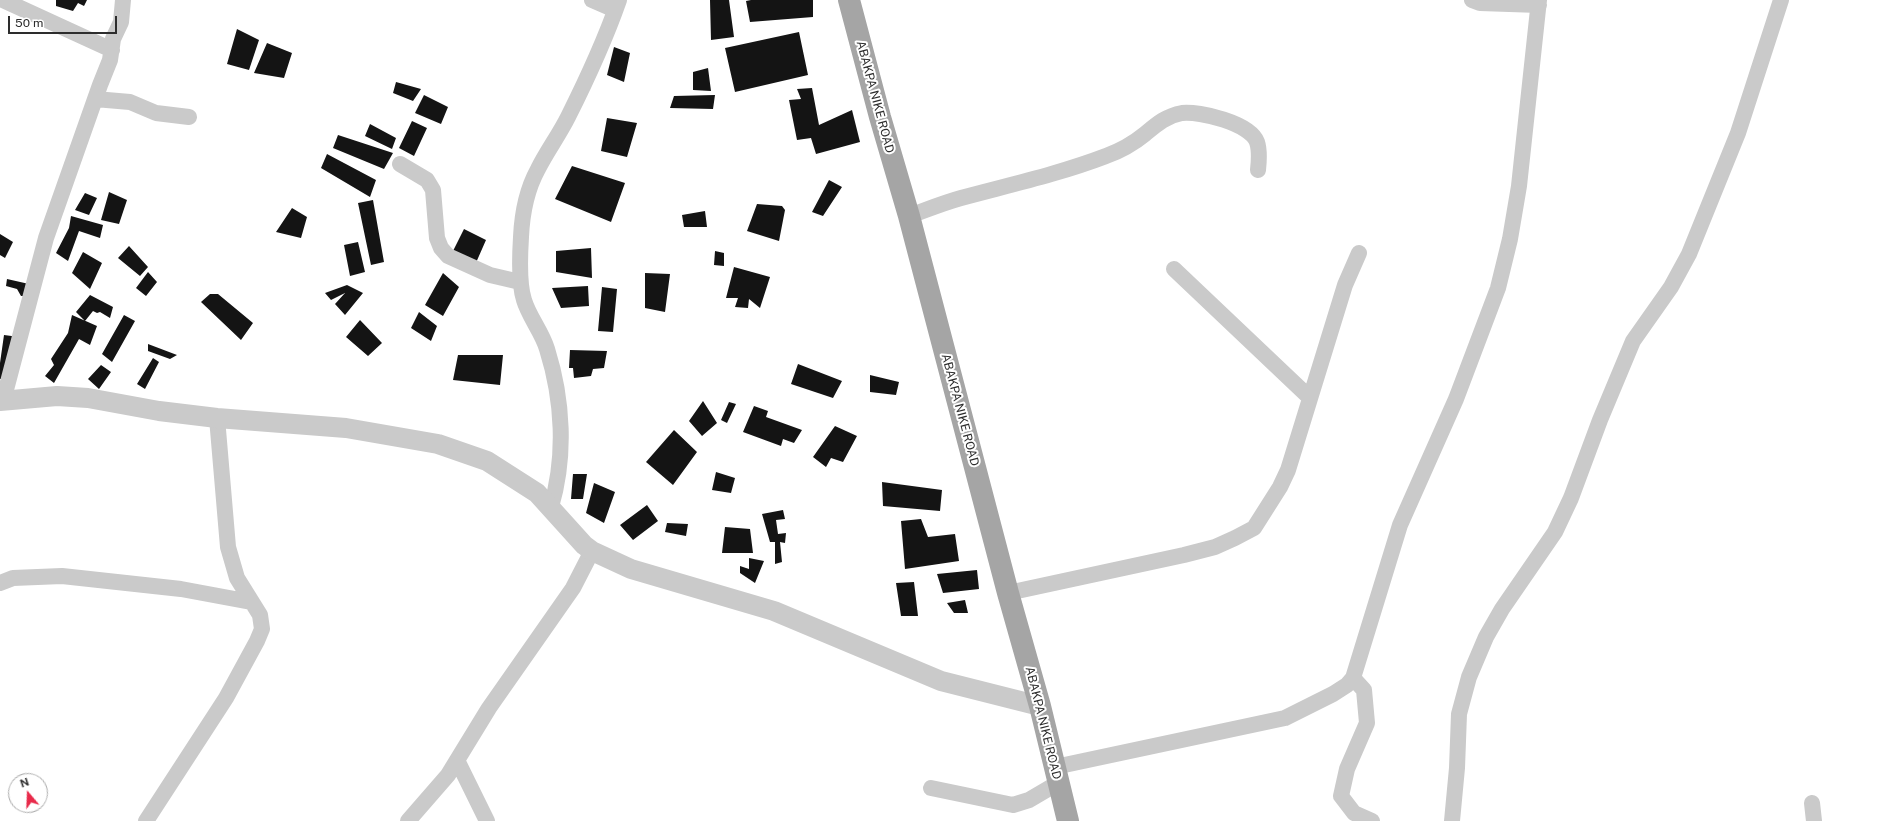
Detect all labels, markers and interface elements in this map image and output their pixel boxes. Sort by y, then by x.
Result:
scale bar [10,8,119,34]
text: 50 m [15,16,43,30]
street label: ABAKPA NIKE ROAD [853,39,897,155]
street label: ABAKPA NIKE ROAD [938,352,982,468]
street label: ABAKPA NIKE ROAD [1022,665,1064,781]
north arrow [8,773,48,813]
text: N [18,776,30,790]

